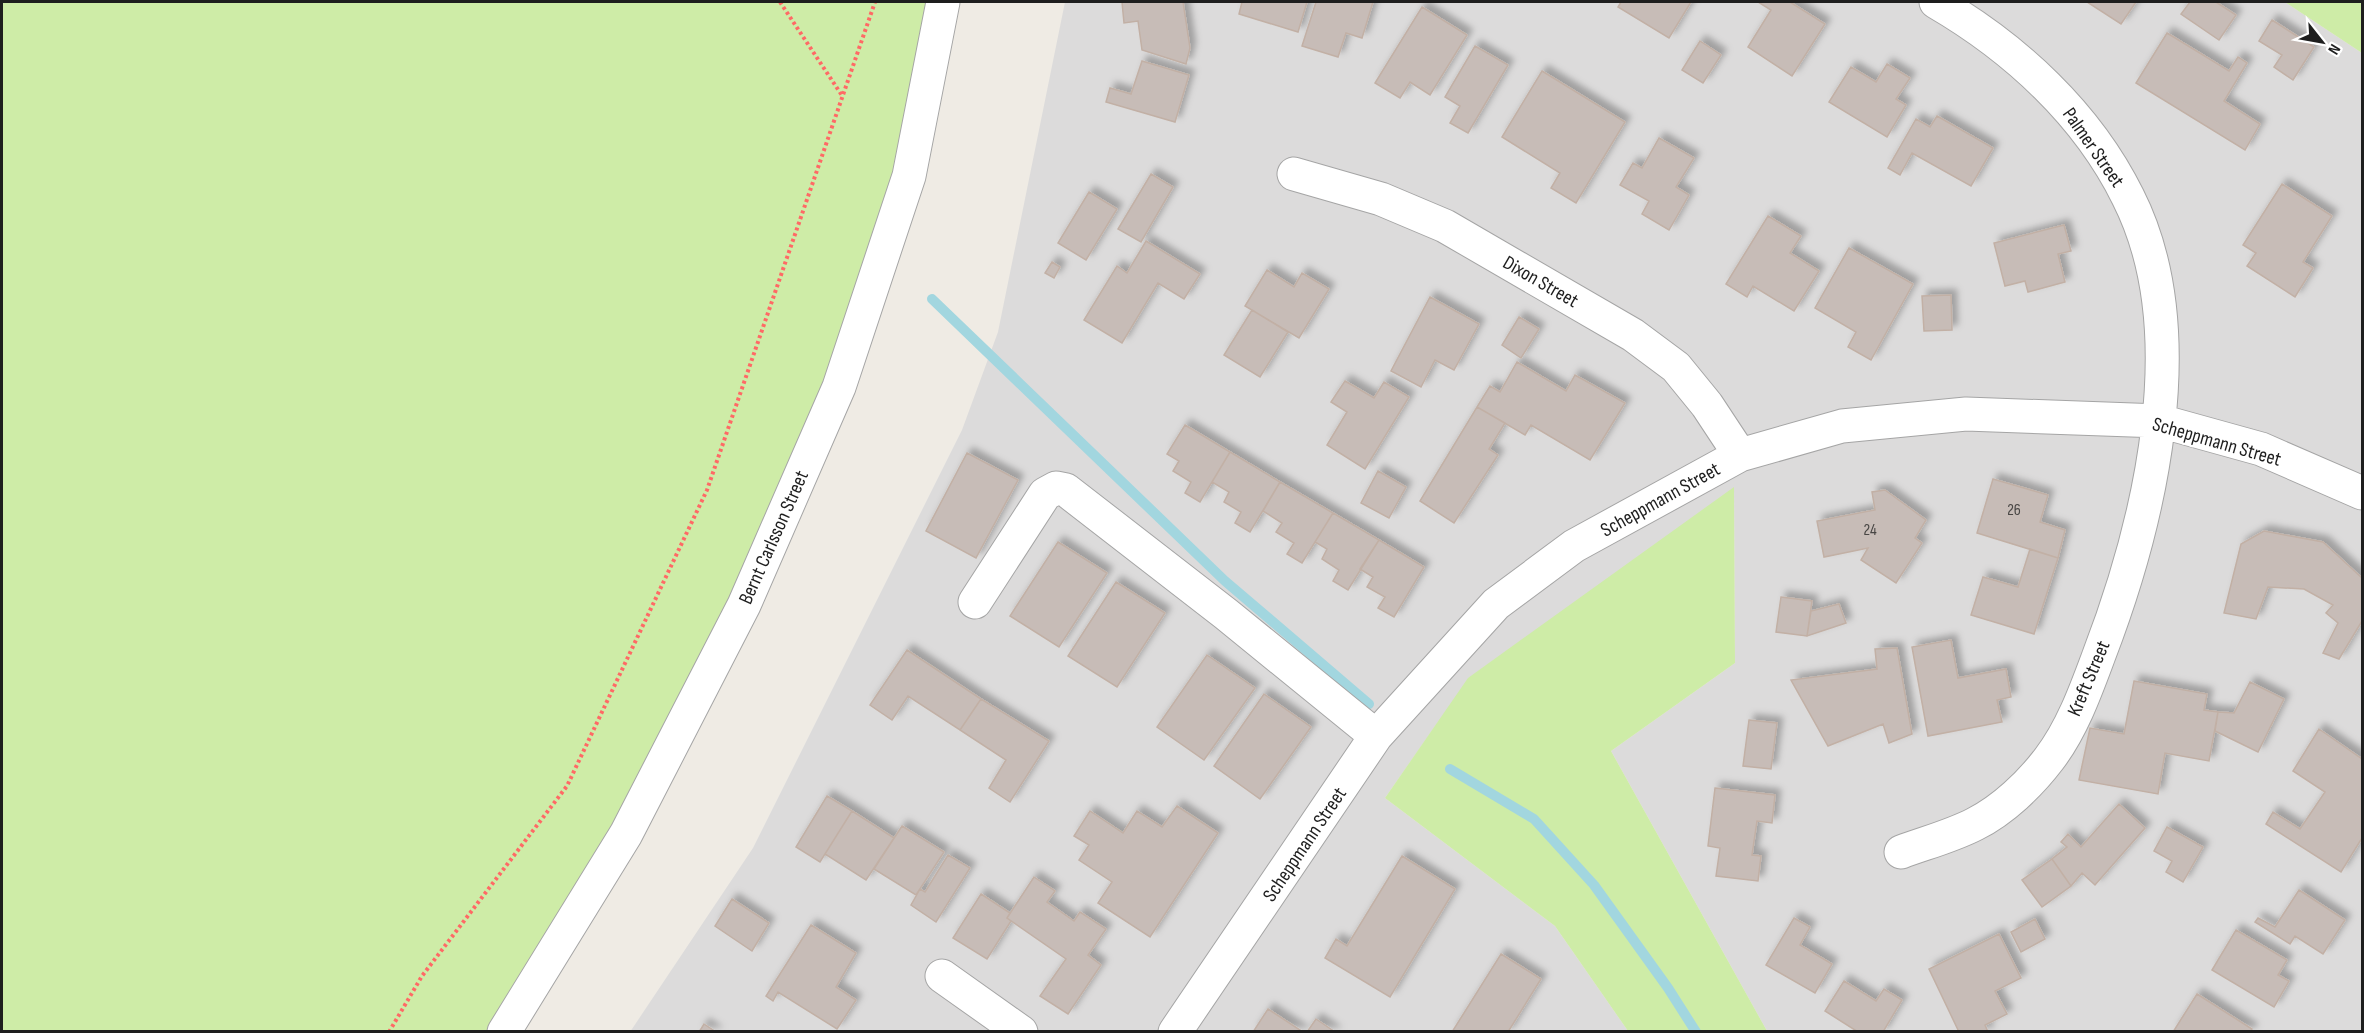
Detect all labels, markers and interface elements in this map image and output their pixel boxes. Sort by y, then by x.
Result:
north arrow [2292,12,2352,72]
text: N [2323,40,2344,58]
street label: Palmer Street [2057,103,2129,192]
street label: Dixon Street [1499,251,1582,313]
street label: Scheppmann Street [2150,412,2284,472]
street label: Scheppmann Street [1597,457,1724,543]
street label: Bernt Carlsson Street [734,467,814,608]
house number: 26 [2007,501,2021,520]
house number: 24 [1863,521,1877,540]
street label: Kreft Street [2062,637,2116,720]
street label: Scheppmann Street [1258,783,1352,906]

